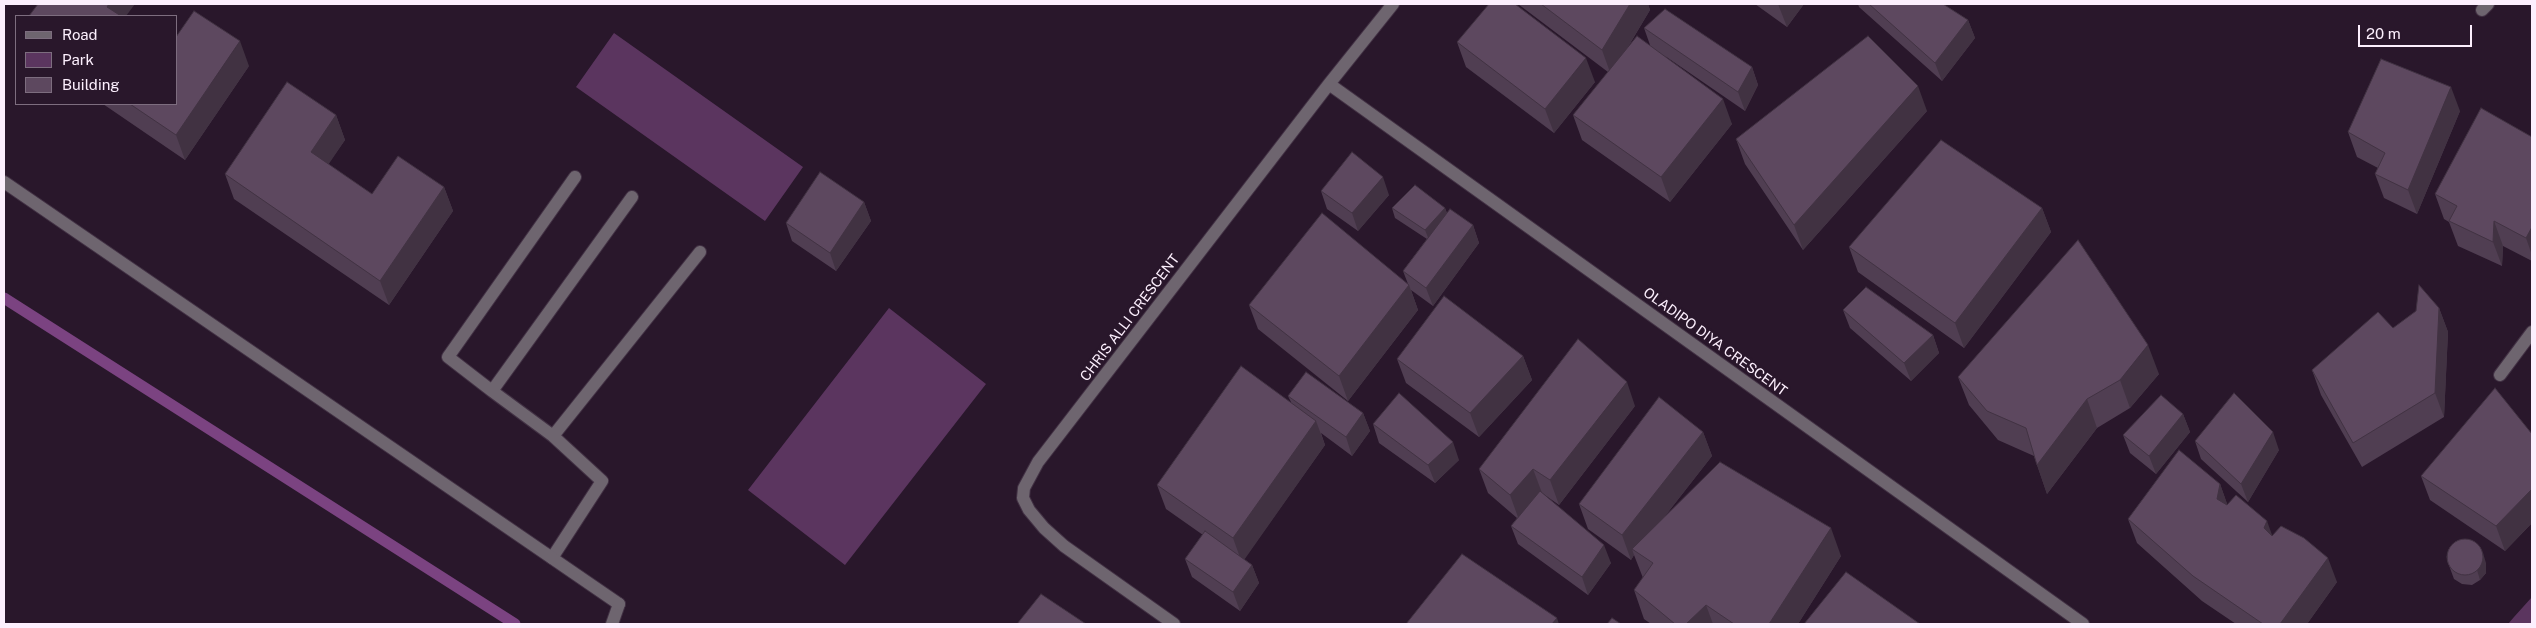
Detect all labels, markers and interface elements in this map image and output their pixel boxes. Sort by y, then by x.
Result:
legend [15,15,178,105]
scale bar [2361,15,2475,47]
text: 20 m [2366,25,2401,42]
text: Road [62,26,98,43]
text: Park [62,51,94,68]
text: Building [62,76,120,93]
street label: CHRIS ALLI CRESCENT [1077,251,1183,385]
street label: OLADIPO DIYA CRESCENT [1640,284,1790,400]

